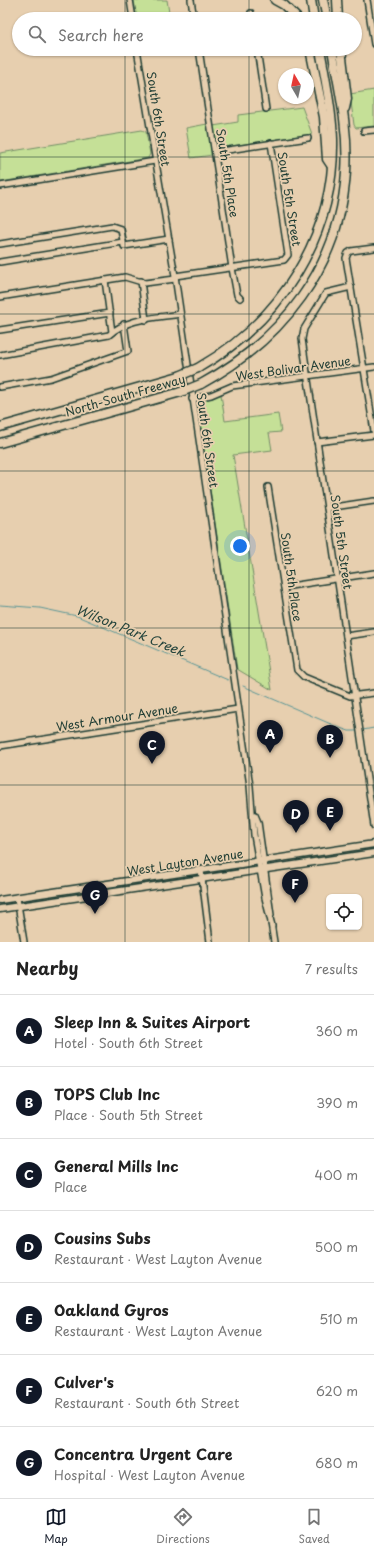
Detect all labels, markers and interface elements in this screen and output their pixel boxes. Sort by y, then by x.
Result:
search box [12,12,362,56]
icon: search [26,23,48,45]
text: Search here [58,23,144,46]
north arrow [278,68,314,104]
street label: South 6th Street [143,70,175,168]
street label: South 5th Place [212,127,244,219]
street label: South 5th Street [274,151,306,248]
street label: West Bolivar Avenue [234,351,352,385]
street label: North-South Freeway [63,369,187,421]
street label: South 6th Street [192,391,224,489]
street label: South 5th Street [326,494,358,591]
street label: South 5th Place [277,531,307,623]
your location [230,536,250,556]
water label: Wilson Park Creek [73,599,190,661]
street label: West Armour Avenue [55,698,180,736]
pin: A [257,720,283,753]
pin: B [317,725,343,758]
pin: C [139,731,165,764]
pin: E [317,798,343,831]
pin: D [283,800,309,833]
street label: West Layton Avenue [126,844,245,880]
pin: F [282,870,308,903]
pin: G [82,881,108,914]
map controls [326,894,362,930]
button: locate [326,894,362,930]
text: Nearby [16,955,78,981]
text: 7 results [305,959,358,978]
text: Sleep Inn & Suites Airport [54,1010,250,1033]
text: A [24,1021,34,1040]
text: 360 m [315,1021,358,1040]
text: Hotel · South 6th Street [54,1033,203,1052]
text: TOPS Club Inc [54,1082,160,1105]
text: B [25,1093,33,1112]
text: 390 m [316,1093,358,1112]
text: Place · South 5th Street [54,1105,203,1124]
text: General Mills Inc [54,1154,178,1177]
text: C [24,1165,34,1184]
text: 400 m [315,1165,358,1184]
text: Place [54,1177,87,1196]
text: Cousins Subs [54,1226,151,1249]
text: D [24,1237,34,1256]
text: 500 m [315,1237,358,1256]
text: Restaurant · West Layton Avenue [54,1249,262,1268]
text: Oakland Gyros [54,1298,169,1321]
text: E [25,1309,33,1328]
text: 510 m [319,1309,358,1328]
text: Restaurant · West Layton Avenue [54,1321,262,1340]
text: Culver's [54,1370,114,1393]
text: F [25,1381,33,1400]
text: 620 m [316,1381,358,1400]
text: Restaurant · South 6th Street [54,1393,239,1412]
text: Concentra Urgent Care [54,1442,233,1465]
text: G [24,1453,34,1472]
text: 680 m [315,1453,358,1472]
text: Hospital · West Layton Avenue [54,1465,245,1484]
tab: Map [44,1506,68,1547]
tab: Directions [156,1506,210,1547]
tab: Saved [298,1506,330,1547]

